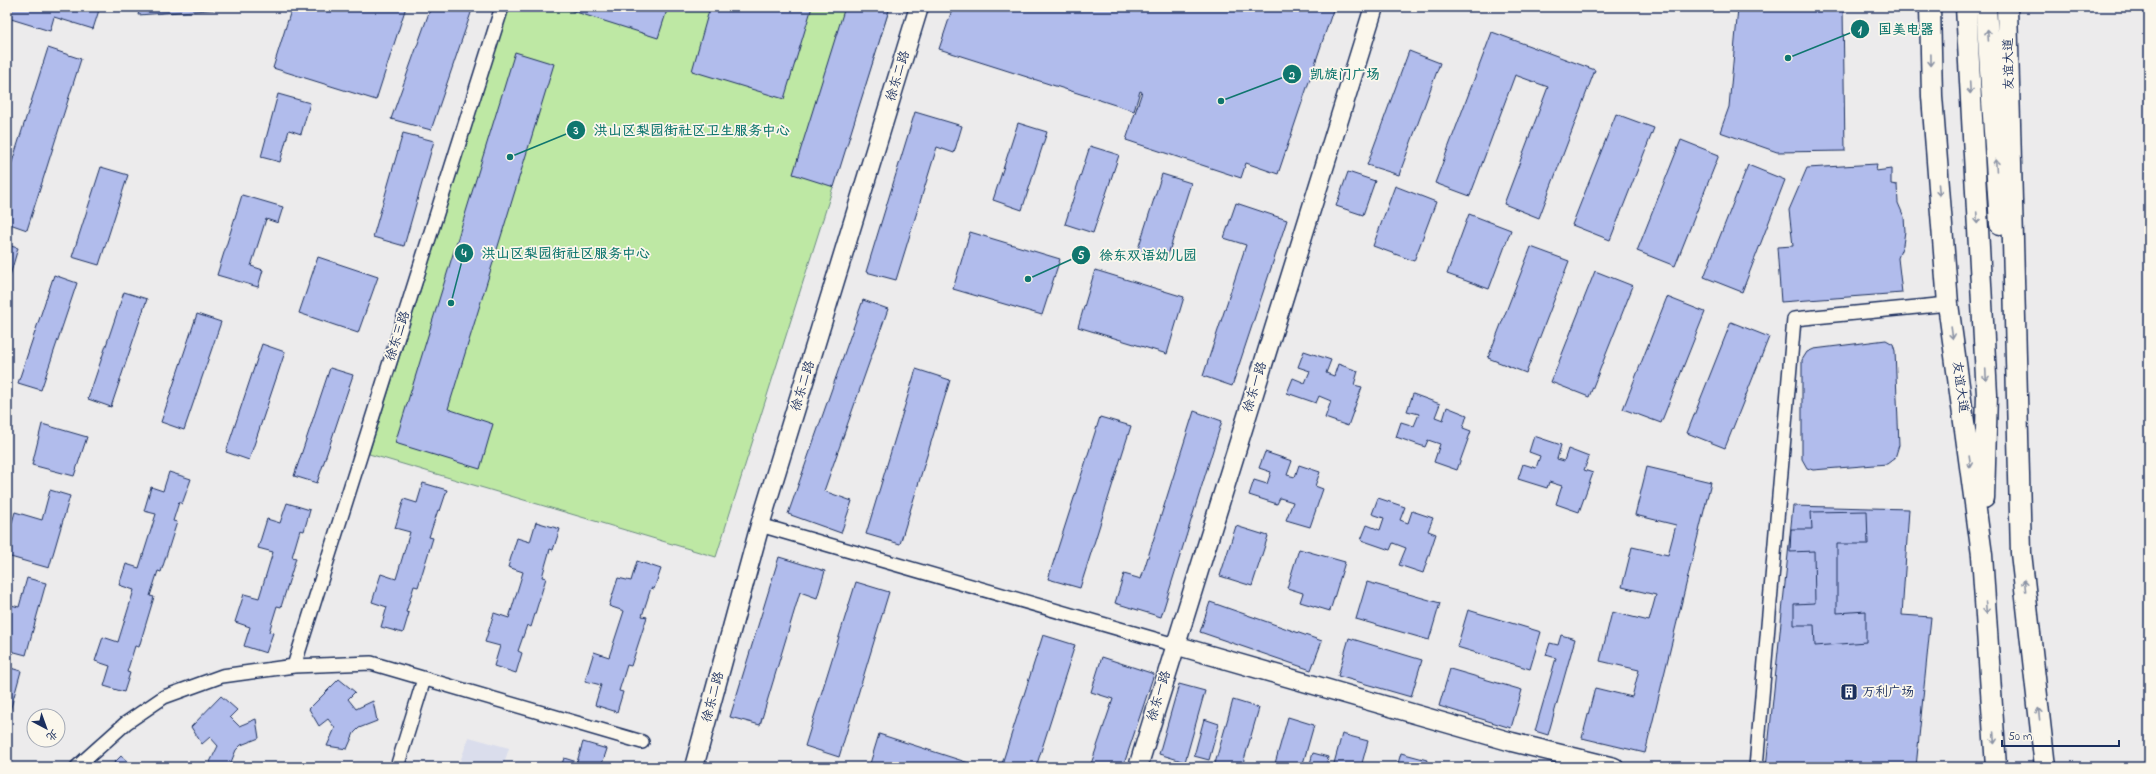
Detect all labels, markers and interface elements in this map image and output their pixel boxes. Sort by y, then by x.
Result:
callout: 国美电器 [1850,16,1942,42]
text: 国美电器 [1878,20,1934,41]
text: 1 [1858,22,1862,40]
one-way arrow [1984,29,1991,42]
street label: 友谊大道 [1999,38,2019,90]
street label: 徐东二路 [881,48,915,104]
one-way arrow [1927,53,1935,66]
callout: 凯旋门广场 [1282,61,1388,87]
text: 凯旋门广场 [1310,65,1380,86]
text: 2 [1288,67,1295,85]
one-way arrow [1967,81,1974,94]
callout: 洪山区梨园街社区卫生服务中心 [566,117,798,143]
text: 洪山区梨园街社区卫生服务中心 [594,121,790,142]
text: 3 [573,122,579,140]
one-way arrow [1992,159,2000,172]
one-way arrow [1936,183,1943,196]
one-way arrow [1974,211,1981,224]
callout: 洪山区梨园街社区服务中心 [454,240,658,266]
callout: 徐东双语幼儿园 [1071,242,1205,268]
text: 洪山区梨园街社区服务中心 [482,244,650,265]
text: 4 [461,245,467,263]
text: 徐东双语幼儿园 [1099,246,1197,267]
text: 5 [1078,247,1085,265]
street label: 徐东三路 [381,308,415,364]
one-way arrow [1948,326,1956,339]
street label: 徐东二路 [786,358,820,414]
street label: 徐东一路 [1238,359,1272,415]
street label: 友谊大道 [1947,360,1973,414]
one-way arrow [1983,368,1990,381]
one-way arrow [1966,455,1974,468]
one-way arrow [2021,579,2028,592]
one-way arrow [1982,601,1989,614]
street label: 徐东一路 [1142,668,1176,724]
street label: 徐东二路 [697,669,729,725]
building icon: 万利广场 [1839,682,1859,702]
place label: 万利广场 [1862,683,1914,702]
north arrow [26,708,66,748]
one-way arrow [2035,708,2043,721]
scale bar [2002,722,2119,748]
text: 北 [43,725,61,744]
text: 50 m [2008,728,2032,746]
one-way arrow [1991,731,1998,744]

